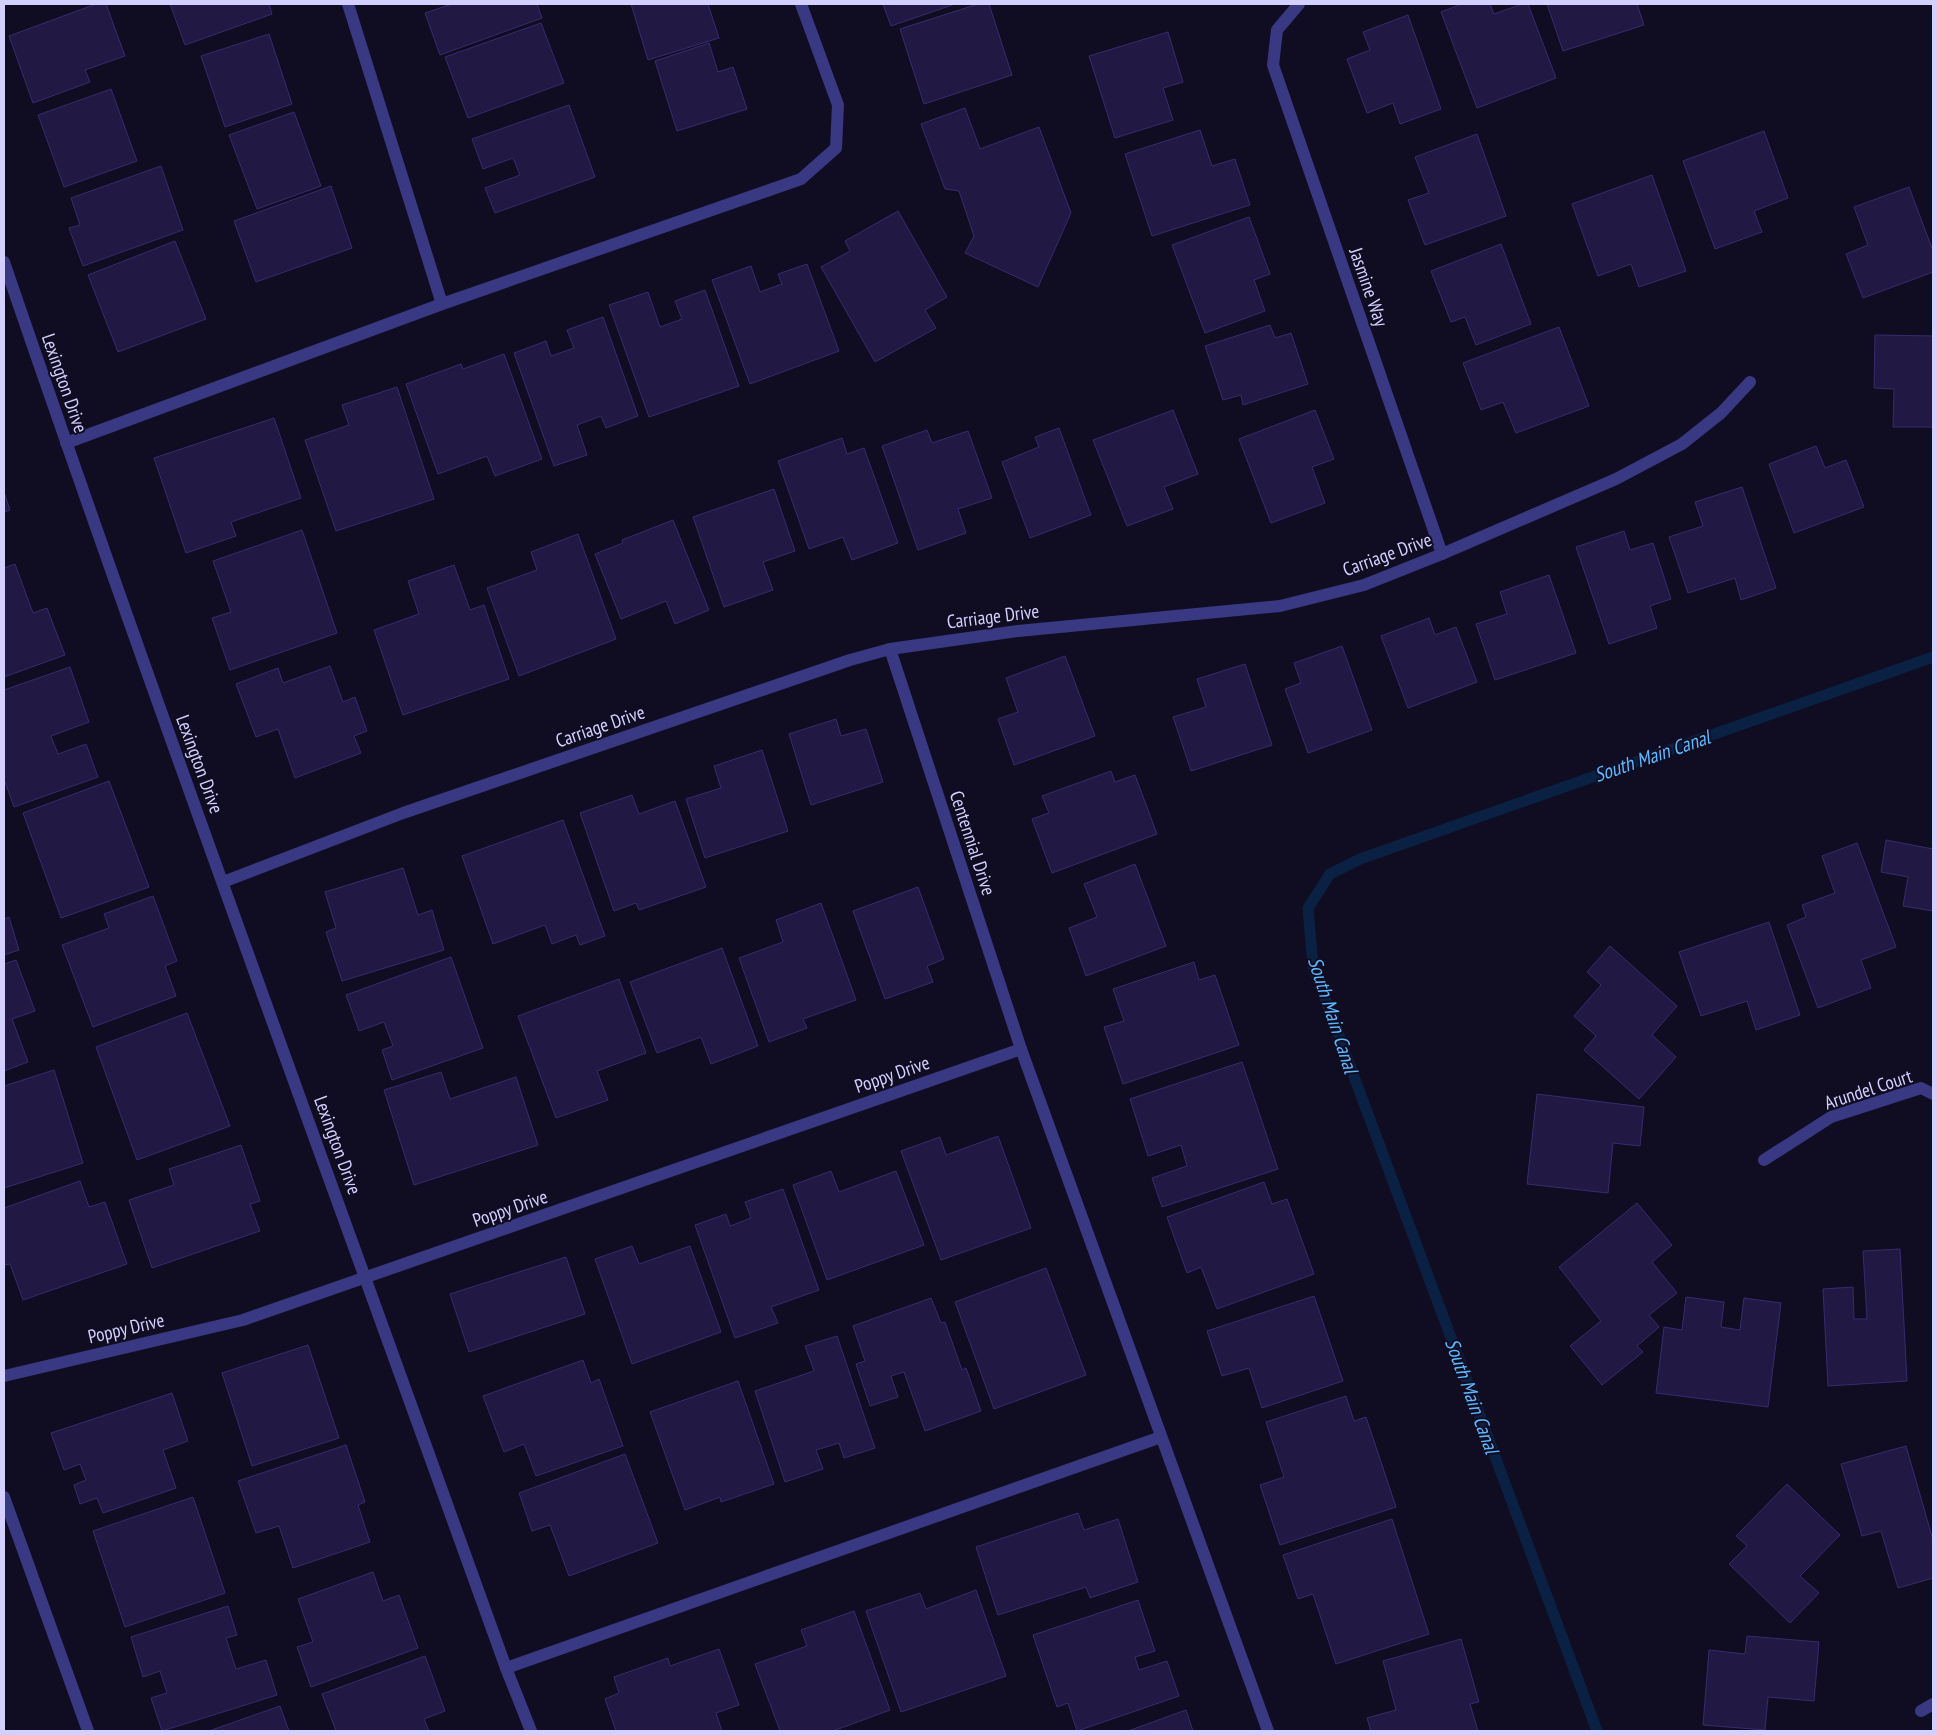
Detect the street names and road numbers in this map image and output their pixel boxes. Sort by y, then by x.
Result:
street label: Jasmine Way [1344,243,1394,330]
street label: Lexington Drive [37,330,93,436]
street label: Carriage Drive [1339,527,1435,581]
street label: Carriage Drive [945,598,1041,634]
street label: Carriage Drive [552,699,648,752]
street label: Lexington Drive [171,711,229,817]
street label: Centennial Drive [945,788,1001,899]
street label: Poppy Drive [851,1050,933,1098]
street label: Arundel Court [1821,1063,1916,1114]
street label: Lexington Drive [309,1092,367,1198]
street label: Poppy Drive [469,1184,551,1232]
street label: Poppy Drive [85,1308,167,1348]

